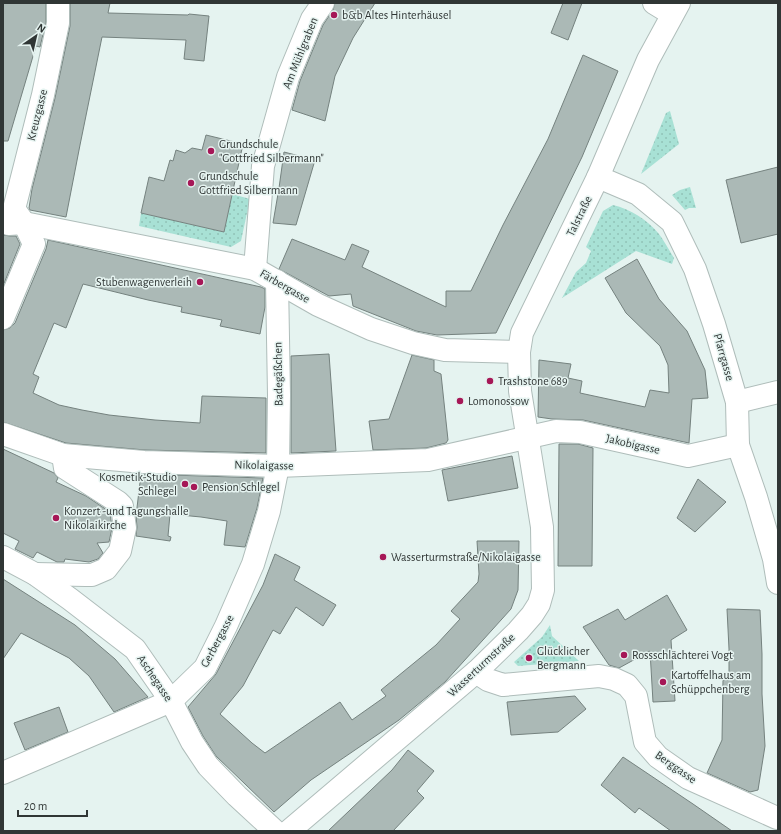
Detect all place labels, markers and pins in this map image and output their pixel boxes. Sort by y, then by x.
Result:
place label: b&b Altes Hinterhäusel [342,9,451,21]
marker: b&b Altes Hinterhäusel [329,10,339,20]
place label: Grundschule "Gottfried Silbermann" [219,138,324,164]
marker: Grundschule "Gottfried Silbermann" [206,146,216,156]
place label: Grundschule Gottfried Silbermann [199,170,298,196]
marker: Grundschule Gottfried Silbermann [186,178,196,188]
place label: Stubenwagenverleih [96,276,192,288]
marker: Stubenwagenverleih [195,277,205,287]
place label: Trashstone 689 [498,375,568,387]
marker: Trashstone 689 [485,376,495,386]
place label: Lomonossow [468,395,529,407]
marker: Lomonossow [455,396,465,406]
place label: Kosmetik-Studio Schlegel [99,471,177,497]
marker: Kosmetik-Studio Schlegel [180,479,190,489]
place label: Pension Schlegel [202,481,280,493]
marker: Pension Schlegel [189,482,199,492]
place label: Konzert -und Tagungshalle Nikolaikirche [64,505,189,531]
marker: Konzert -und Tagungshalle Nikolaikirche [51,513,61,523]
place label: Wasserturmstraße/Nikolaigasse [391,551,541,563]
marker: Wasserturmstraße/Nikolaigasse [378,552,388,562]
place label: Glücklicher Bergmann [537,645,590,671]
place label: Rossschlächterei Vogt [632,649,733,661]
marker: Rossschlächterei Vogt [619,650,629,660]
marker: Glücklicher Bergmann [524,653,534,663]
place label: Kartoffelhaus am Schüppchenberg [671,669,751,695]
marker: Kartoffelhaus am Schüppchenberg [658,677,668,687]

